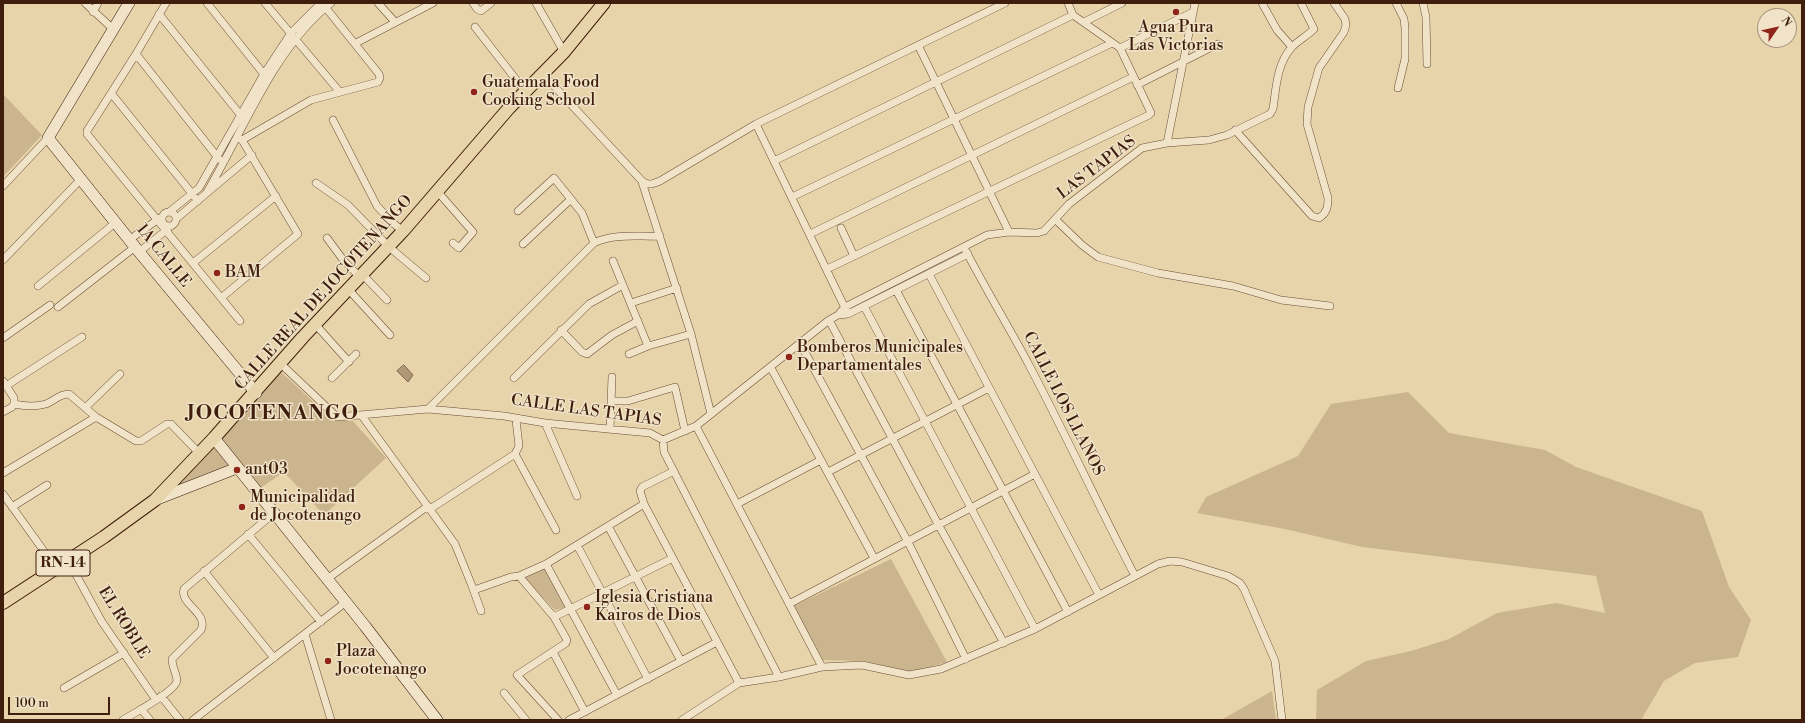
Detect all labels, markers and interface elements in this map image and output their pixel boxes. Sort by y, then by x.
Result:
marker: Agua Pura Las Victorias [1171,7,1181,17]
north arrow [1757,8,1797,48]
text: N [1778,14,1794,29]
place label: Agua Pura Las Victorias [1129,18,1223,56]
place label: Guatemala Food Cooking School [482,73,599,111]
marker: Guatemala Food Cooking School [469,87,479,97]
street label: LAS TAPIAS [1054,132,1140,204]
street label: CALLE REAL DE JOCOTENANGO [231,191,417,395]
street label: 1A CALLE [132,220,194,292]
place label: BAM [225,263,261,283]
marker: BAM [212,268,222,278]
street label: CALLE LOS LLANOS [1018,329,1108,479]
place label: Bomberos Municipales Departamentales [797,338,963,376]
marker: Bomberos Municipales Departamentales [784,352,794,362]
street label: CALLE LAS TAPIAS [510,391,662,431]
district label: JOCOTENANGO [187,402,359,426]
place label: ant03 [245,460,288,480]
marker: ant03 [232,465,242,475]
place label: Municipalidad de Jocotenango [250,488,361,526]
marker: Municipalidad de Jocotenango [237,502,247,512]
road number: RN-14 [36,550,90,576]
street label: EL ROBLE [93,583,153,663]
place label: Iglesia Cristiana Kairos de Dios [595,588,713,626]
marker: Iglesia Cristiana Kairos de Dios [582,602,592,612]
place label: Plaza Jocotenango [336,642,427,680]
marker: Plaza Jocotenango [323,656,333,666]
scale bar [10,689,112,715]
text: 100 m [15,696,49,711]

